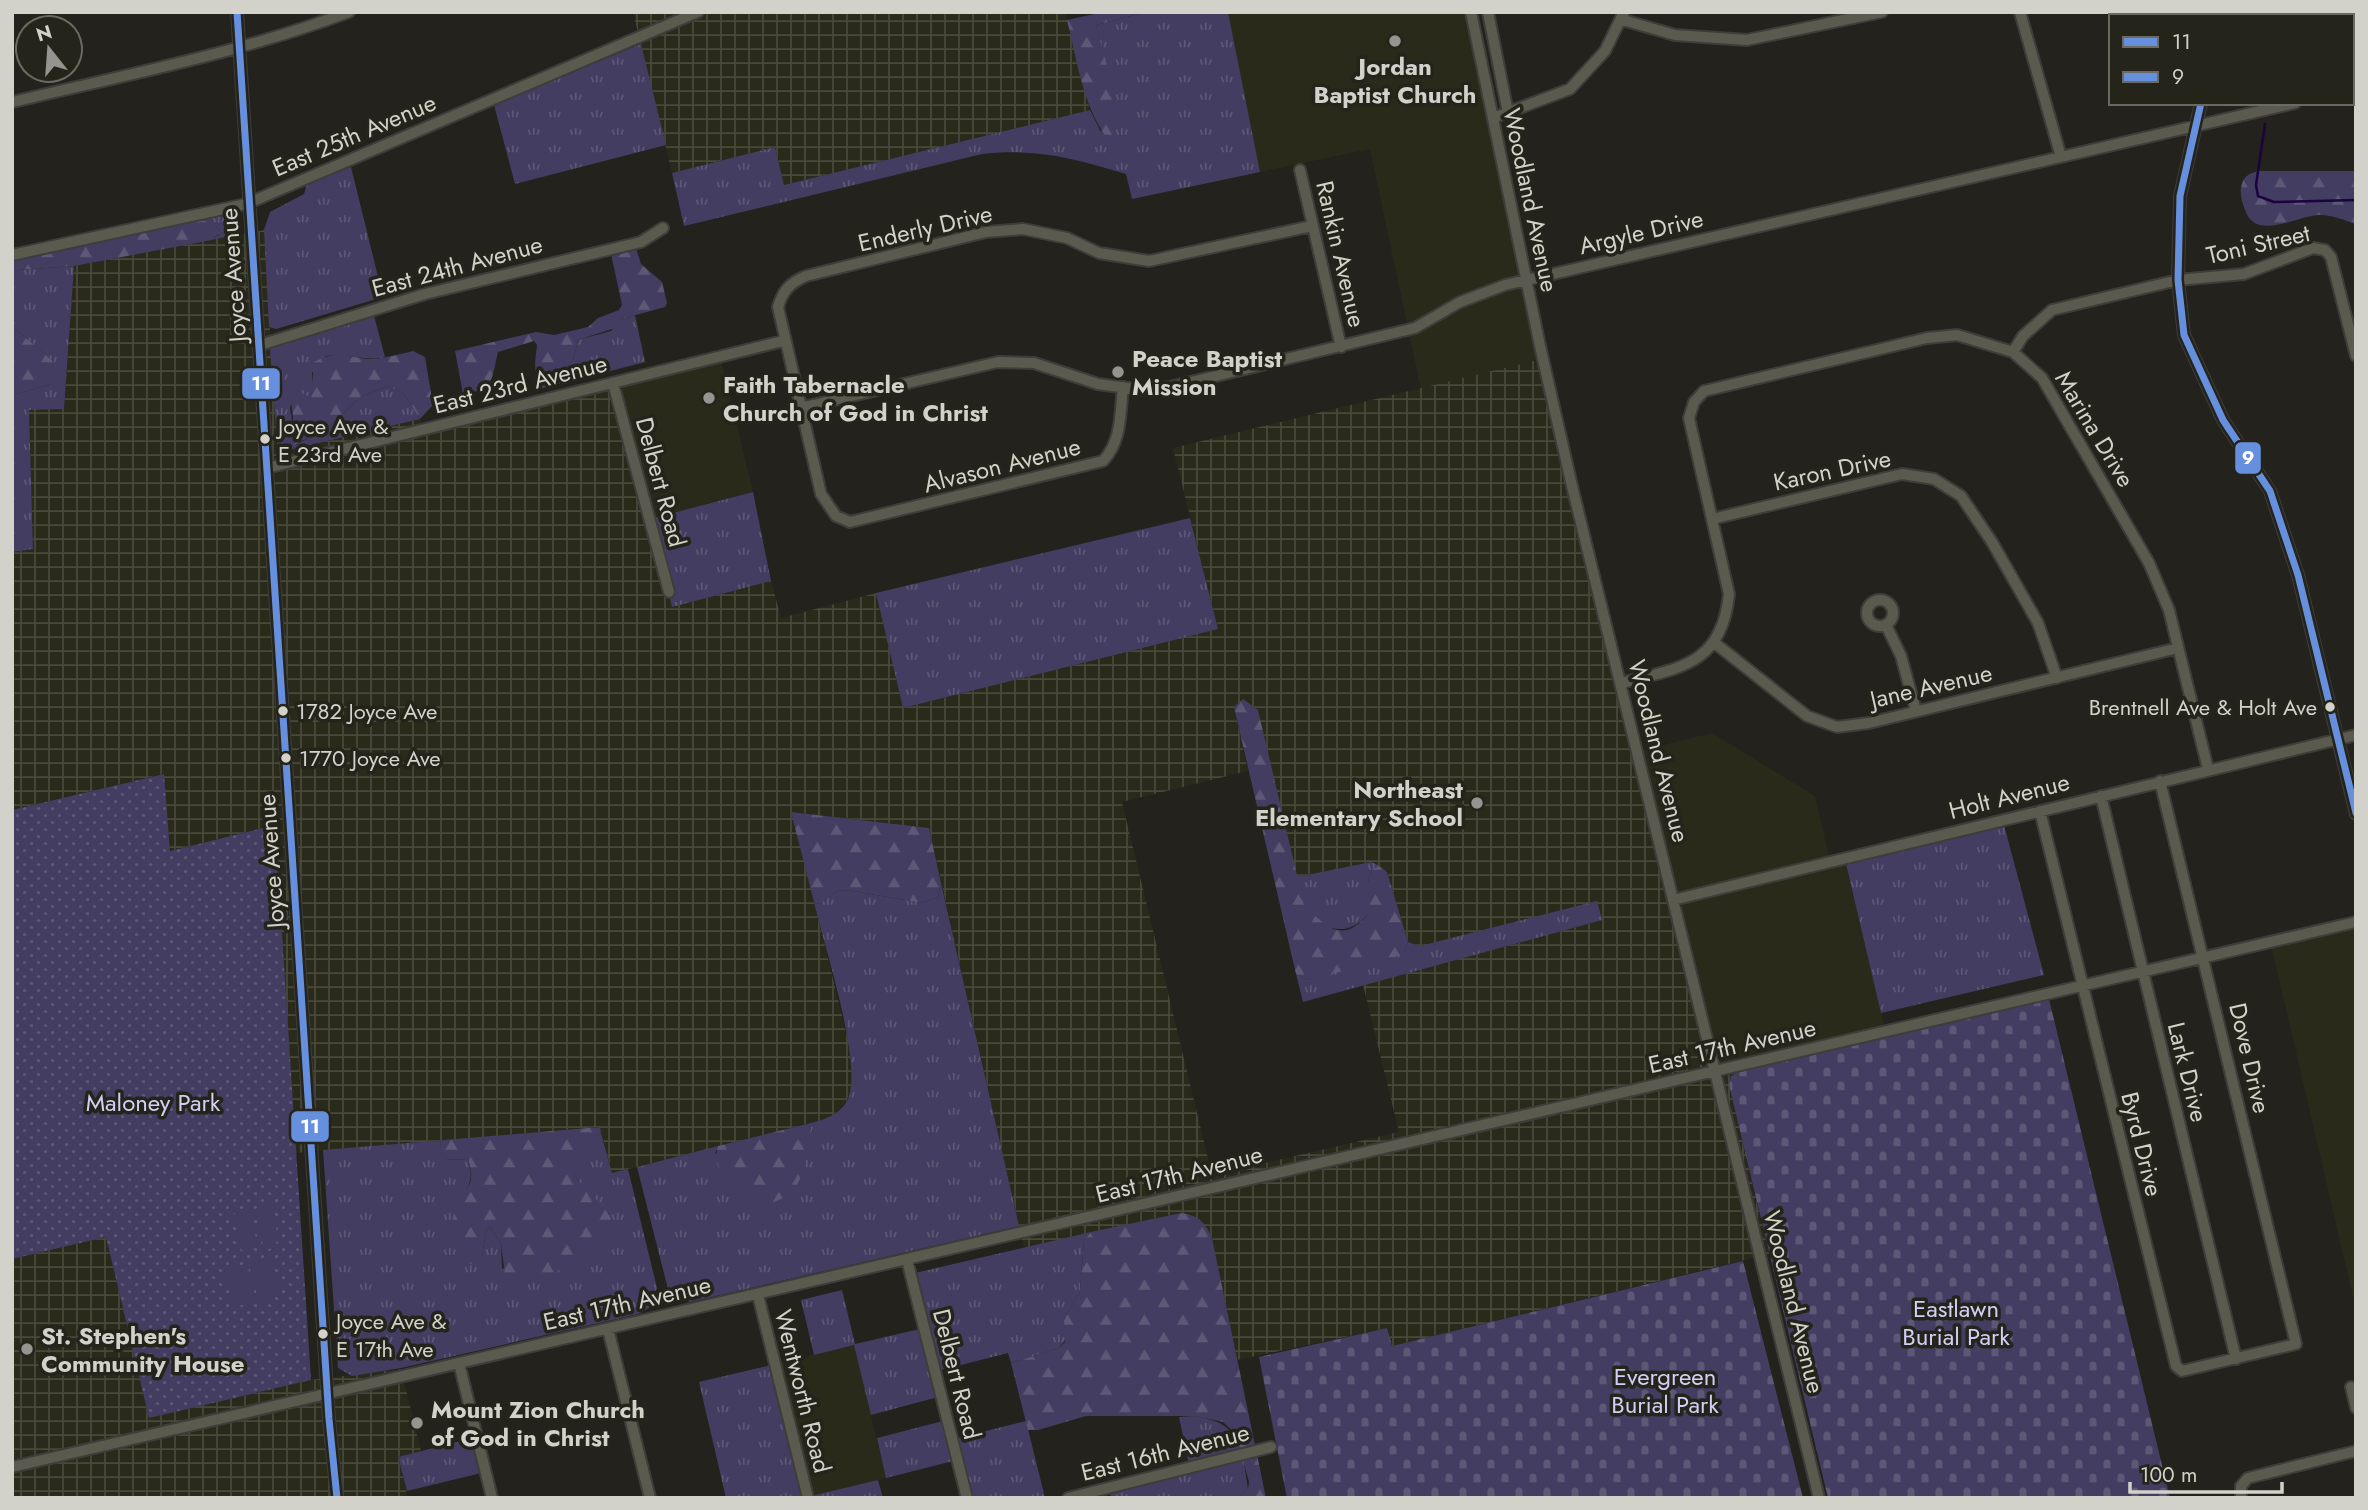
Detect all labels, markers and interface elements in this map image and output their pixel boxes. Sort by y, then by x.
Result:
north arrow [14,14,84,84]
legend [2109,14,2354,105]
text: N [33,18,55,48]
text: 11 [2172,27,2191,57]
marker: Jordan Baptist Church [1387,33,1403,49]
place label: Jordan Baptist Church [1313,49,1477,112]
text: 9 [2172,62,2184,92]
street label: East 25th Avenue [267,85,441,185]
street label: Woodland Avenue [1494,105,1568,295]
street label: Rankin Avenue [1307,177,1375,331]
street label: Enderly Drive [854,196,996,260]
street label: Argyle Drive [1575,201,1707,263]
street label: Joyce Avenue [211,207,255,346]
street label: Toni Street [2203,215,2313,273]
street label: East 24th Avenue [368,226,546,306]
place label: Peace Baptist Mission [1132,341,1283,404]
street label: East 23rd Avenue [429,345,611,423]
marker: Peace Baptist Mission [1110,364,1126,380]
street label: Marina Drive [2046,364,2144,494]
line badge: 11 [241,367,281,400]
place label: Faith Tabernacle Church of God in Christ [723,367,988,430]
text: 11 [251,370,271,397]
marker: Faith Tabernacle Church of God in Christ [701,390,717,406]
place label: Joyce Ave & E 23rd Ave [275,410,388,470]
street label: Delbert Road [627,413,695,551]
street label: Alvason Avenue [920,429,1084,501]
marker: Joyce Ave & E 23rd Ave [258,432,272,446]
street label: Karon Drive [1770,440,1894,500]
line badge: 9 [2234,441,2262,475]
text: 9 [2242,444,2254,471]
street label: Jane Avenue [1864,655,1995,718]
street label: Woodland Avenue [1619,656,1699,846]
place label: Brentnell Ave & Holt Ave [2089,691,2317,723]
place label: 1782 Joyce Ave [296,695,437,727]
marker: Brentnell Ave & Holt Ave [2323,700,2337,714]
marker: 1782 Joyce Ave [276,704,290,718]
place label: 1770 Joyce Ave [299,742,441,774]
marker: 1770 Joyce Ave [279,751,293,765]
street label: Holt Avenue [1945,764,2073,828]
place label: Northeast Elementary School [1255,772,1463,835]
street label: Joyce Avenue [249,793,293,932]
marker: Northeast Elementary School [1469,795,1485,811]
street label: Dove Drive [2220,999,2280,1117]
street label: East 17th Avenue [1645,1010,1819,1082]
street label: Lark Drive [2159,1018,2217,1126]
park label: Maloney Park [86,1085,221,1120]
street label: Byrd Drive [2112,1088,2172,1200]
line badge: 11 [290,1110,330,1143]
text: 11 [300,1113,320,1140]
street label: East 17th Avenue [1092,1136,1266,1212]
street label: Woodland Avenue [1754,1207,1834,1397]
street label: East 17th Avenue [540,1267,714,1339]
park label: Eastlawn Burial Park [1902,1291,2010,1354]
place label: Joyce Ave & E 17th Ave [333,1305,446,1365]
street label: Delbert Road [924,1305,990,1443]
street label: Wentworth Road [766,1306,840,1476]
place label: St. Stephen's Community House [41,1318,244,1381]
marker: Joyce Ave & E 17th Ave [316,1327,330,1341]
marker: St. Stephen's Community House [19,1341,35,1357]
park label: Evergreen Burial Park [1611,1359,1719,1422]
place label: Mount Zion Church of God in Christ [431,1392,645,1455]
street label: East 16th Avenue [1077,1414,1253,1490]
marker: Mount Zion Church of God in Christ [409,1415,425,1431]
scale bar [2130,1450,2282,1494]
text: 100 m [2140,1460,2197,1490]

